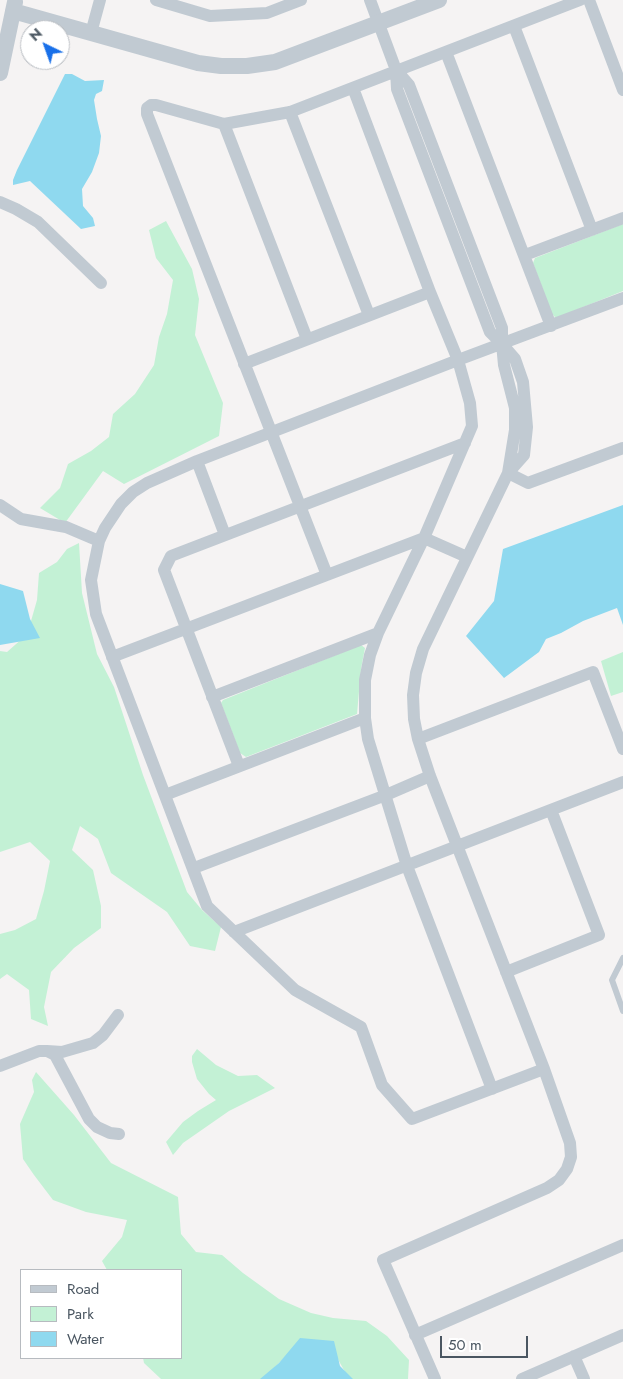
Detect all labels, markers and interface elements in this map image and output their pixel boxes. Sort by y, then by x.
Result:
north arrow [20,20,70,70]
text: N [25,23,46,46]
legend [20,1269,182,1359]
text: Road [67,1278,99,1300]
text: Park [67,1303,94,1325]
scale bar [443,1326,530,1358]
text: Water [67,1328,104,1350]
text: 50 m [448,1334,482,1356]

